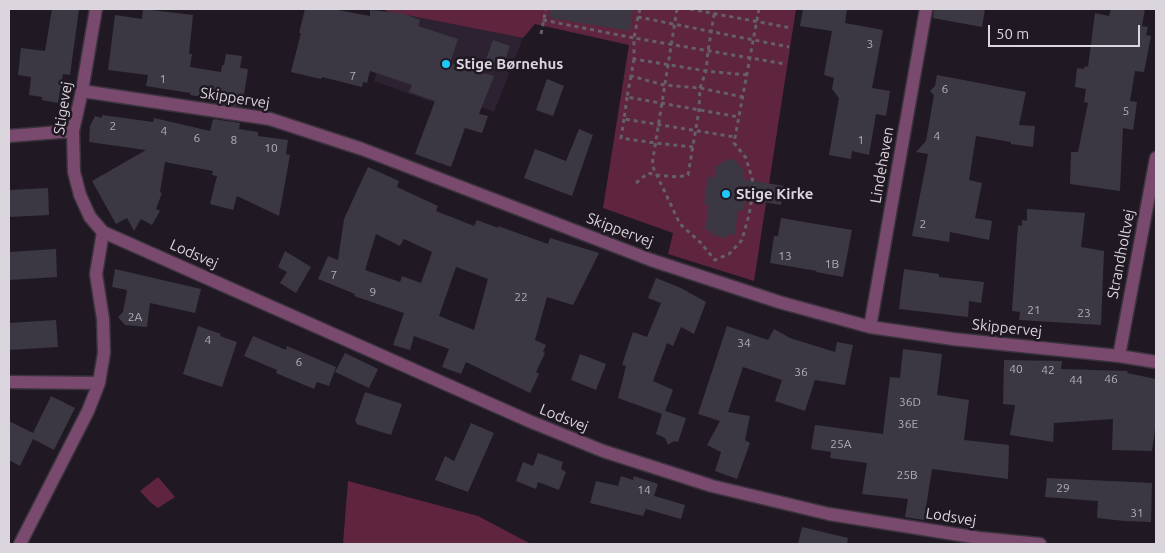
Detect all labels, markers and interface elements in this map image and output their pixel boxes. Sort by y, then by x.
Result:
scale bar [990,15,1142,47]
text: 50 m [996,25,1029,42]
house number: 3 [867,37,873,51]
place label: Stige Børnehus [456,55,563,73]
marker: Stige Børnehus [440,58,452,70]
house number: 7 [350,69,356,83]
house number: 1 [160,72,166,86]
street label: Stigevej [50,80,76,136]
house number: 6 [942,82,948,96]
street label: Skippervej [199,84,271,112]
house number: 5 [1123,104,1129,118]
house number: 2 [110,119,116,133]
house number: 4 [161,124,167,138]
street label: Lindehaven [866,125,898,205]
house number: 4 [934,129,940,143]
house number: 6 [194,131,200,145]
house number: 8 [231,133,237,147]
house number: 1 [858,133,864,147]
house number: 10 [264,141,278,155]
place label: Stige Kirke [736,185,813,203]
marker: Stige Kirke [720,188,732,200]
street label: Strandholtvej [1103,208,1139,300]
street label: Skippervej [584,209,656,251]
house number: 2 [920,217,926,231]
street label: Lodsvej [167,235,221,273]
house number: 13 [778,249,792,263]
house number: 1B [825,257,839,271]
house number: 7 [331,268,337,282]
house number: 9 [370,285,376,299]
house number: 22 [514,290,528,304]
house number: 21 [1027,303,1041,317]
house number: 23 [1077,306,1091,320]
house number: 2A [128,310,142,324]
street label: Skippervej [971,315,1043,341]
house number: 4 [205,333,211,347]
house number: 34 [737,336,751,350]
house number: 6 [296,355,302,369]
house number: 40 [1009,362,1023,376]
house number: 42 [1041,363,1055,377]
house number: 36 [794,365,808,379]
house number: 46 [1104,372,1118,386]
house number: 44 [1069,373,1083,387]
house number: 36D [899,395,921,409]
street label: Lodsvej [537,400,591,436]
house number: 36E [898,417,918,431]
house number: 25A [830,437,852,451]
house number: 25B [896,468,918,482]
house number: 29 [1056,481,1070,495]
house number: 14 [637,483,651,497]
street label: Lodsvej [924,504,978,530]
house number: 31 [1130,506,1144,520]

